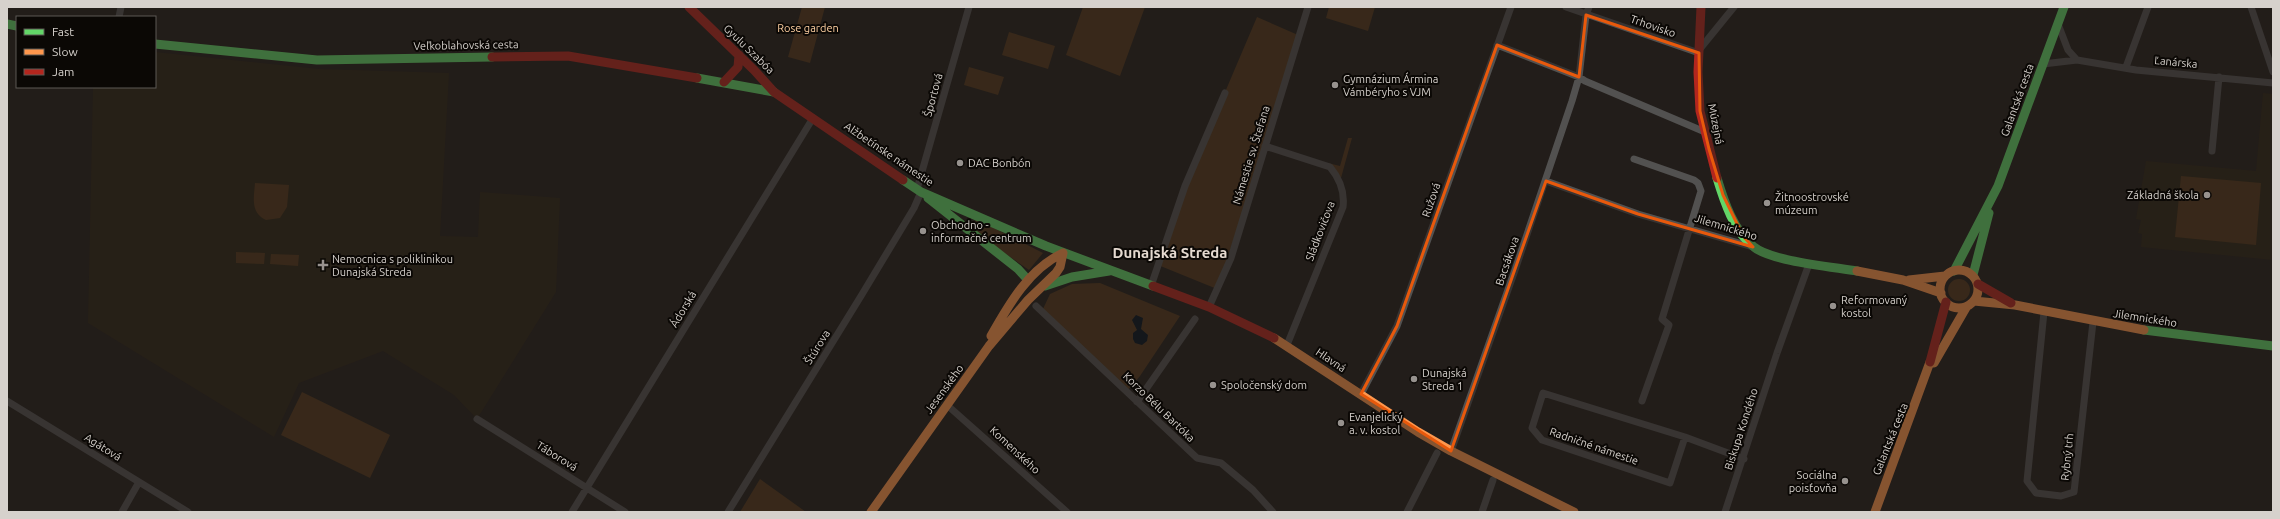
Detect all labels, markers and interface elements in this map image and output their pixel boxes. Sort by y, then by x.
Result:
street label: Trhovisko [1629,13,1677,39]
legend [16,16,156,88]
street label: Gyulu Szabóa [721,22,777,76]
park label: Rose garden [777,22,839,34]
text: Fast [52,25,74,38]
street label: Veľkoblahovská cesta [413,38,519,52]
text: Slow [52,45,78,58]
street label: Ľanárska [2154,54,2198,70]
street label: Galantská cesta [1998,62,2036,138]
text: Jam [52,65,74,78]
street label: Športová [920,72,945,118]
place label: Gymnázium Ármina Vámbéryho s VJM [1343,72,1438,98]
marker: Gymnázium Ármina Vámbéryho s VJM [1330,80,1340,90]
street label: Múzejná [1706,102,1726,146]
street label: Námestie sv. Štefana [1229,104,1272,206]
street label: Alžbetínske námestie [842,120,936,188]
place label: DAC Bonbón [968,157,1031,169]
marker: DAC Bonbón [955,158,965,168]
street label: Ružová [1420,181,1442,219]
place label: Základná škola [2127,189,2199,201]
place label: Žitnoostrovské múzeum [1775,190,1849,216]
marker: Základná škola [2202,190,2212,200]
marker: Žitnoostrovské múzeum [1762,198,1772,208]
street label: Sládkovičova [1303,199,1337,263]
street label: Jilemnického [1693,212,1759,242]
place label: Obchodno - informačné centrum [931,219,1032,244]
marker: Obchodno - informačné centrum [918,226,928,236]
street label: Bacsákova [1493,235,1521,287]
district label: Dunajská Streda [1113,244,1227,261]
place label: Nemocnica s poliklinikou Dunajská Streda [332,253,453,278]
marker: Nemocnica s poliklinikou Dunajská Streda [317,259,329,271]
street label: Ádorská [667,288,698,329]
place label: Reformovaný kostol [1841,294,1908,319]
marker: Reformovaný kostol [1828,301,1838,311]
street label: Jilemnického [2112,307,2178,329]
street label: Štúrova [801,327,832,366]
street label: Hlavná [1314,346,1348,374]
street label: Jesenského [922,362,966,416]
place label: Dunajská Streda 1 [1422,367,1467,392]
street label: Korzo Bélu Bartóka [1121,370,1197,444]
marker: Dunajská Streda 1 [1409,374,1419,384]
place label: Spoločenský dom [1221,379,1307,391]
marker: Spoločenský dom [1208,380,1218,390]
street label: Biskupa Kondého [1722,387,1760,471]
street label: Galantská cesta [1870,401,1910,477]
place label: Evanjelický a. v. kostol [1349,411,1403,436]
marker: Evanjelický a. v. kostol [1336,418,1346,428]
street label: Komenského [988,424,1042,476]
street label: Radničné námestie [1548,425,1640,467]
street label: Agátová [83,431,123,463]
street label: Rybný trh [2059,433,2075,481]
street label: Táborová [534,439,580,473]
place label: Sociálna poisťovňa [1789,469,1837,494]
marker: Sociálna poisťovňa [1840,476,1850,486]

